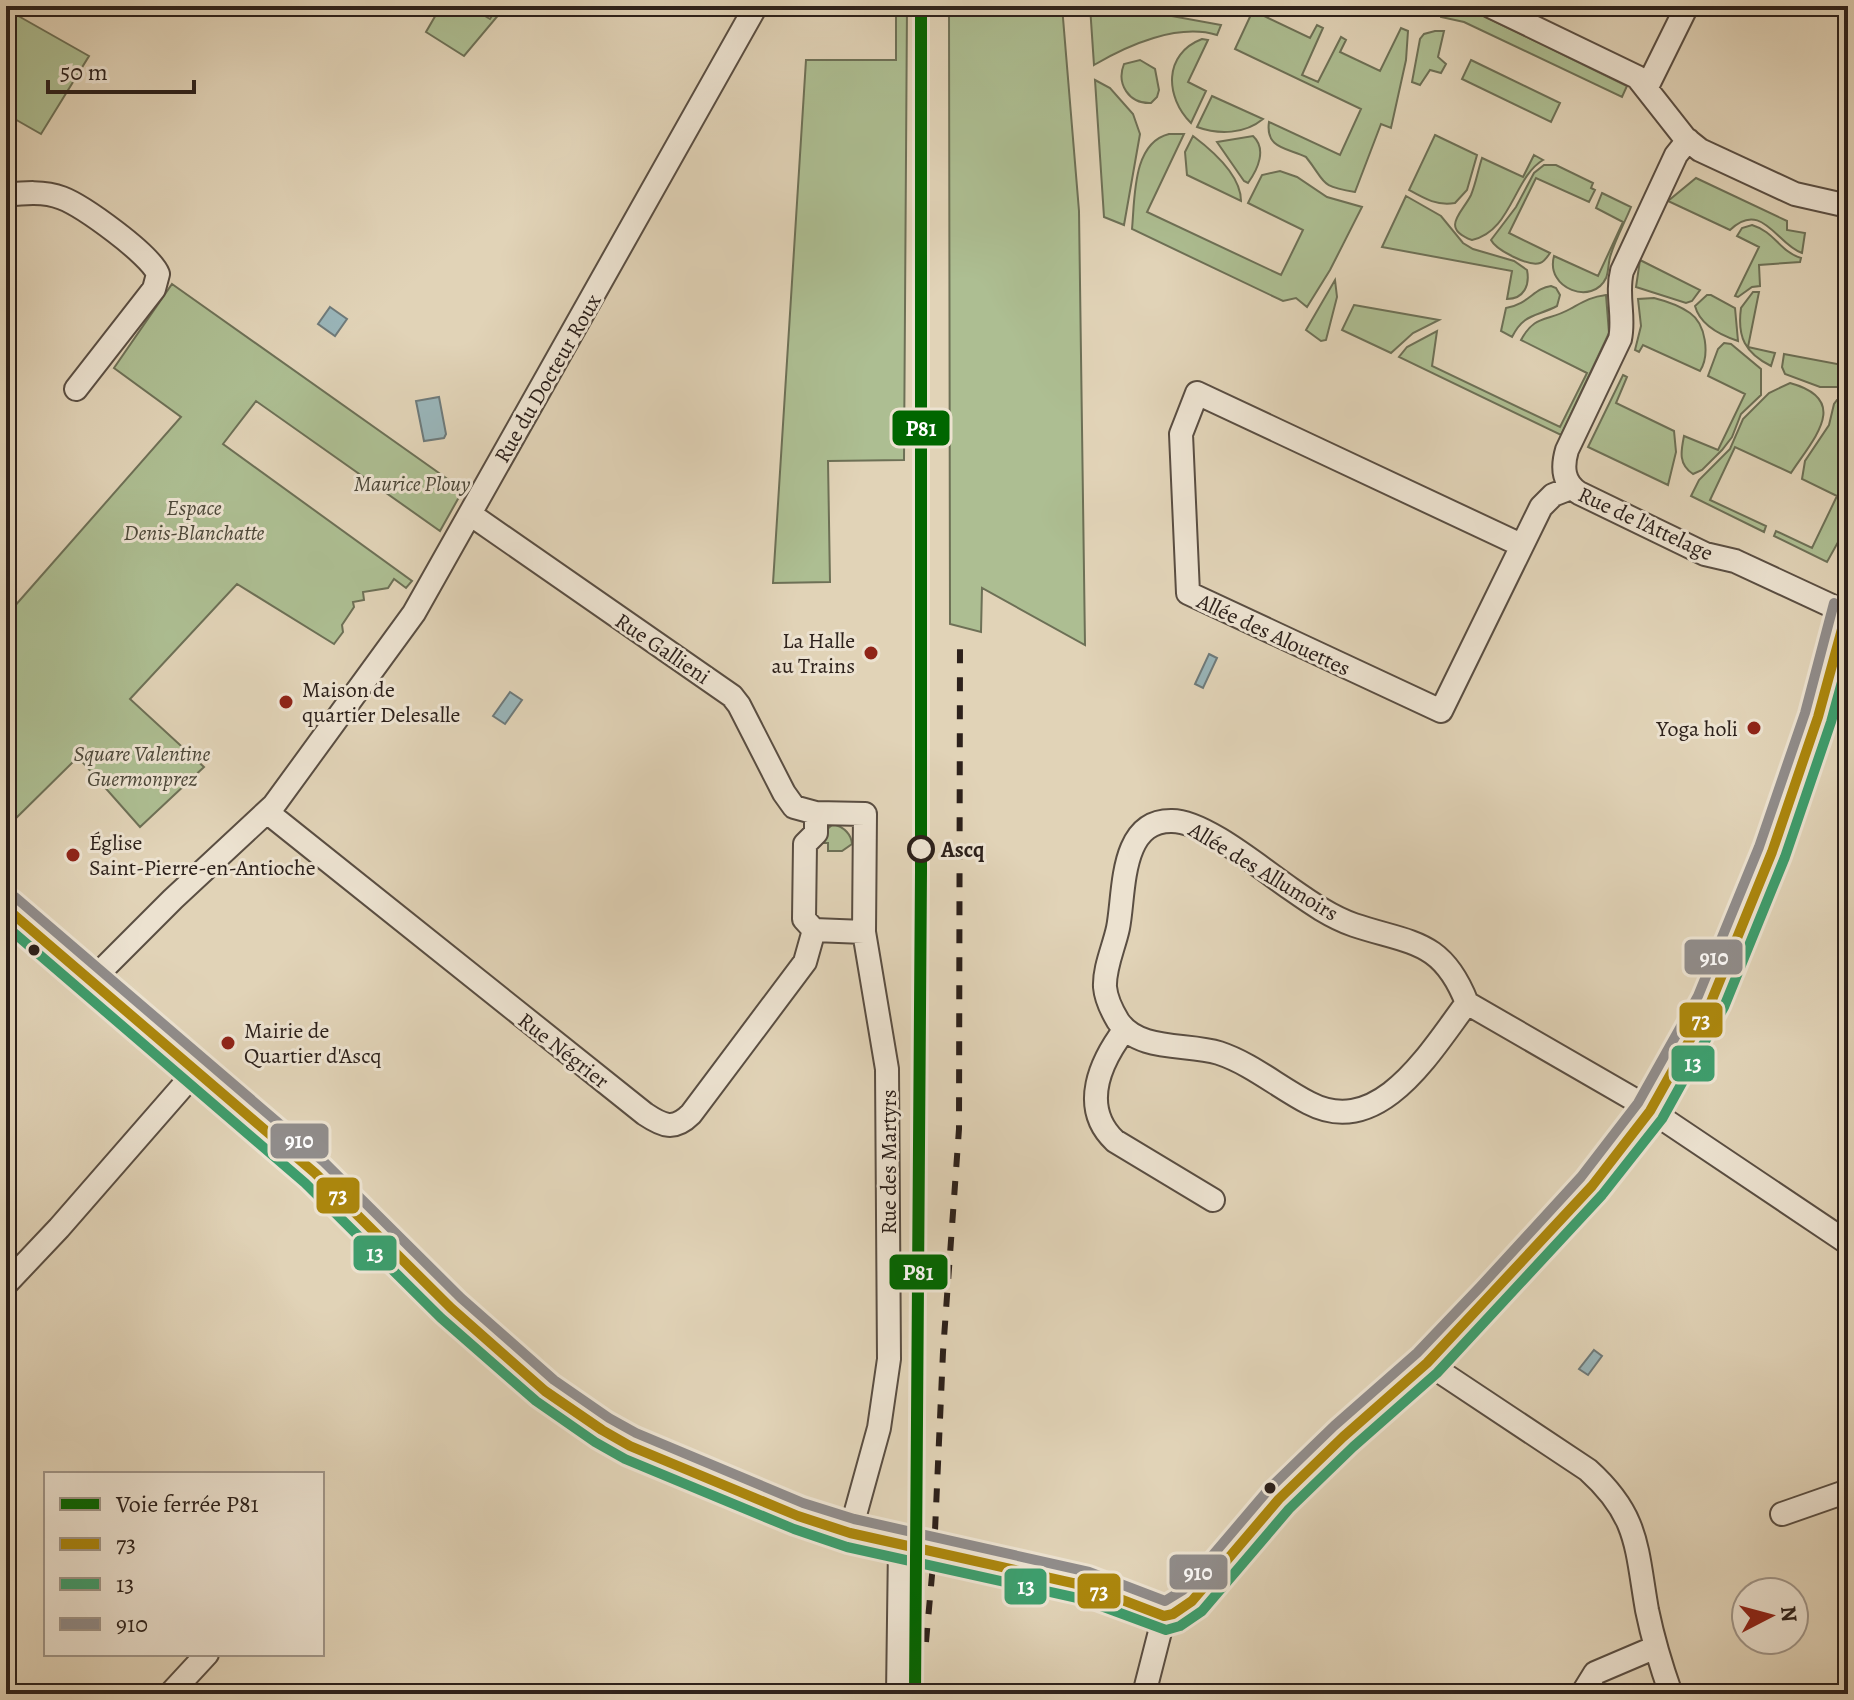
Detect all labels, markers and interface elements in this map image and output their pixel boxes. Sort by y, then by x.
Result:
scale bar [48,44,194,94]
text: 50 m [60,56,108,88]
street label: Rue du Docteur Roux [487,288,609,469]
line badge: P81 [891,409,951,447]
text: P81 [905,414,937,444]
park label: Maurice Plouy [354,469,471,499]
street label: Rue de l'Attelage [1573,480,1718,568]
park label: Espace Denis-Blanchatte [124,493,265,548]
street label: Allée des Alouettes [1191,586,1355,684]
street label: Rue Gallieni [609,606,716,692]
place label: La Halle au Trains [772,626,855,681]
marker: La Halle au Trains [862,644,880,662]
place label: Maison de quartier Delesalle [302,675,460,730]
marker: Maison de quartier Delesalle [277,693,295,711]
place label: Yoga holi [1655,714,1738,744]
marker: Yoga holi [1745,719,1763,737]
park label: Square Valentine Guermonprez [74,739,211,794]
street label: Allée des Allumoirs [1182,815,1344,928]
place label: Église Saint-Pierre-en-Antioche [89,828,316,883]
place label: Ascq [940,835,985,865]
marker: Ascq [908,836,934,862]
marker: Église Saint-Pierre-en-Antioche [64,846,82,864]
line badge: 910 [1683,938,1744,976]
unlabelled marker [26,942,42,958]
text: 910 [1699,943,1729,973]
line badge: 73 [1678,1001,1724,1039]
street label: Rue Négrier [512,1006,615,1096]
text: 73 [1692,1006,1710,1036]
place label: Mairie de Quartier d'Ascq [244,1016,382,1071]
marker: Mairie de Quartier d'Ascq [219,1034,237,1052]
line badge: 13 [1670,1044,1716,1083]
text: 13 [1684,1049,1702,1079]
street label: Rue des Martyrs [874,1089,904,1235]
line badge: 910 [269,1122,330,1160]
text: 910 [284,1126,314,1156]
line badge: 73 [315,1176,361,1215]
text: 73 [329,1181,347,1211]
line badge: 13 [352,1234,398,1272]
text: 13 [366,1239,384,1269]
line badge: P81 [888,1253,949,1291]
text: P81 [902,1258,934,1288]
legend [44,1472,324,1656]
unlabelled marker [1262,1480,1278,1496]
text: Voie ferrée P81 [115,1488,259,1520]
text: 73 [116,1528,136,1560]
line badge: 910 [1168,1553,1229,1591]
text: 910 [1183,1558,1213,1588]
line badge: 13 [1003,1567,1048,1606]
text: 13 [116,1568,134,1600]
text: 13 [1017,1572,1035,1602]
line badge: 73 [1076,1572,1122,1610]
north arrow [1730,1576,1810,1656]
text: 73 [1090,1577,1108,1607]
text: N [1773,1604,1805,1624]
text: 910 [116,1608,148,1640]

